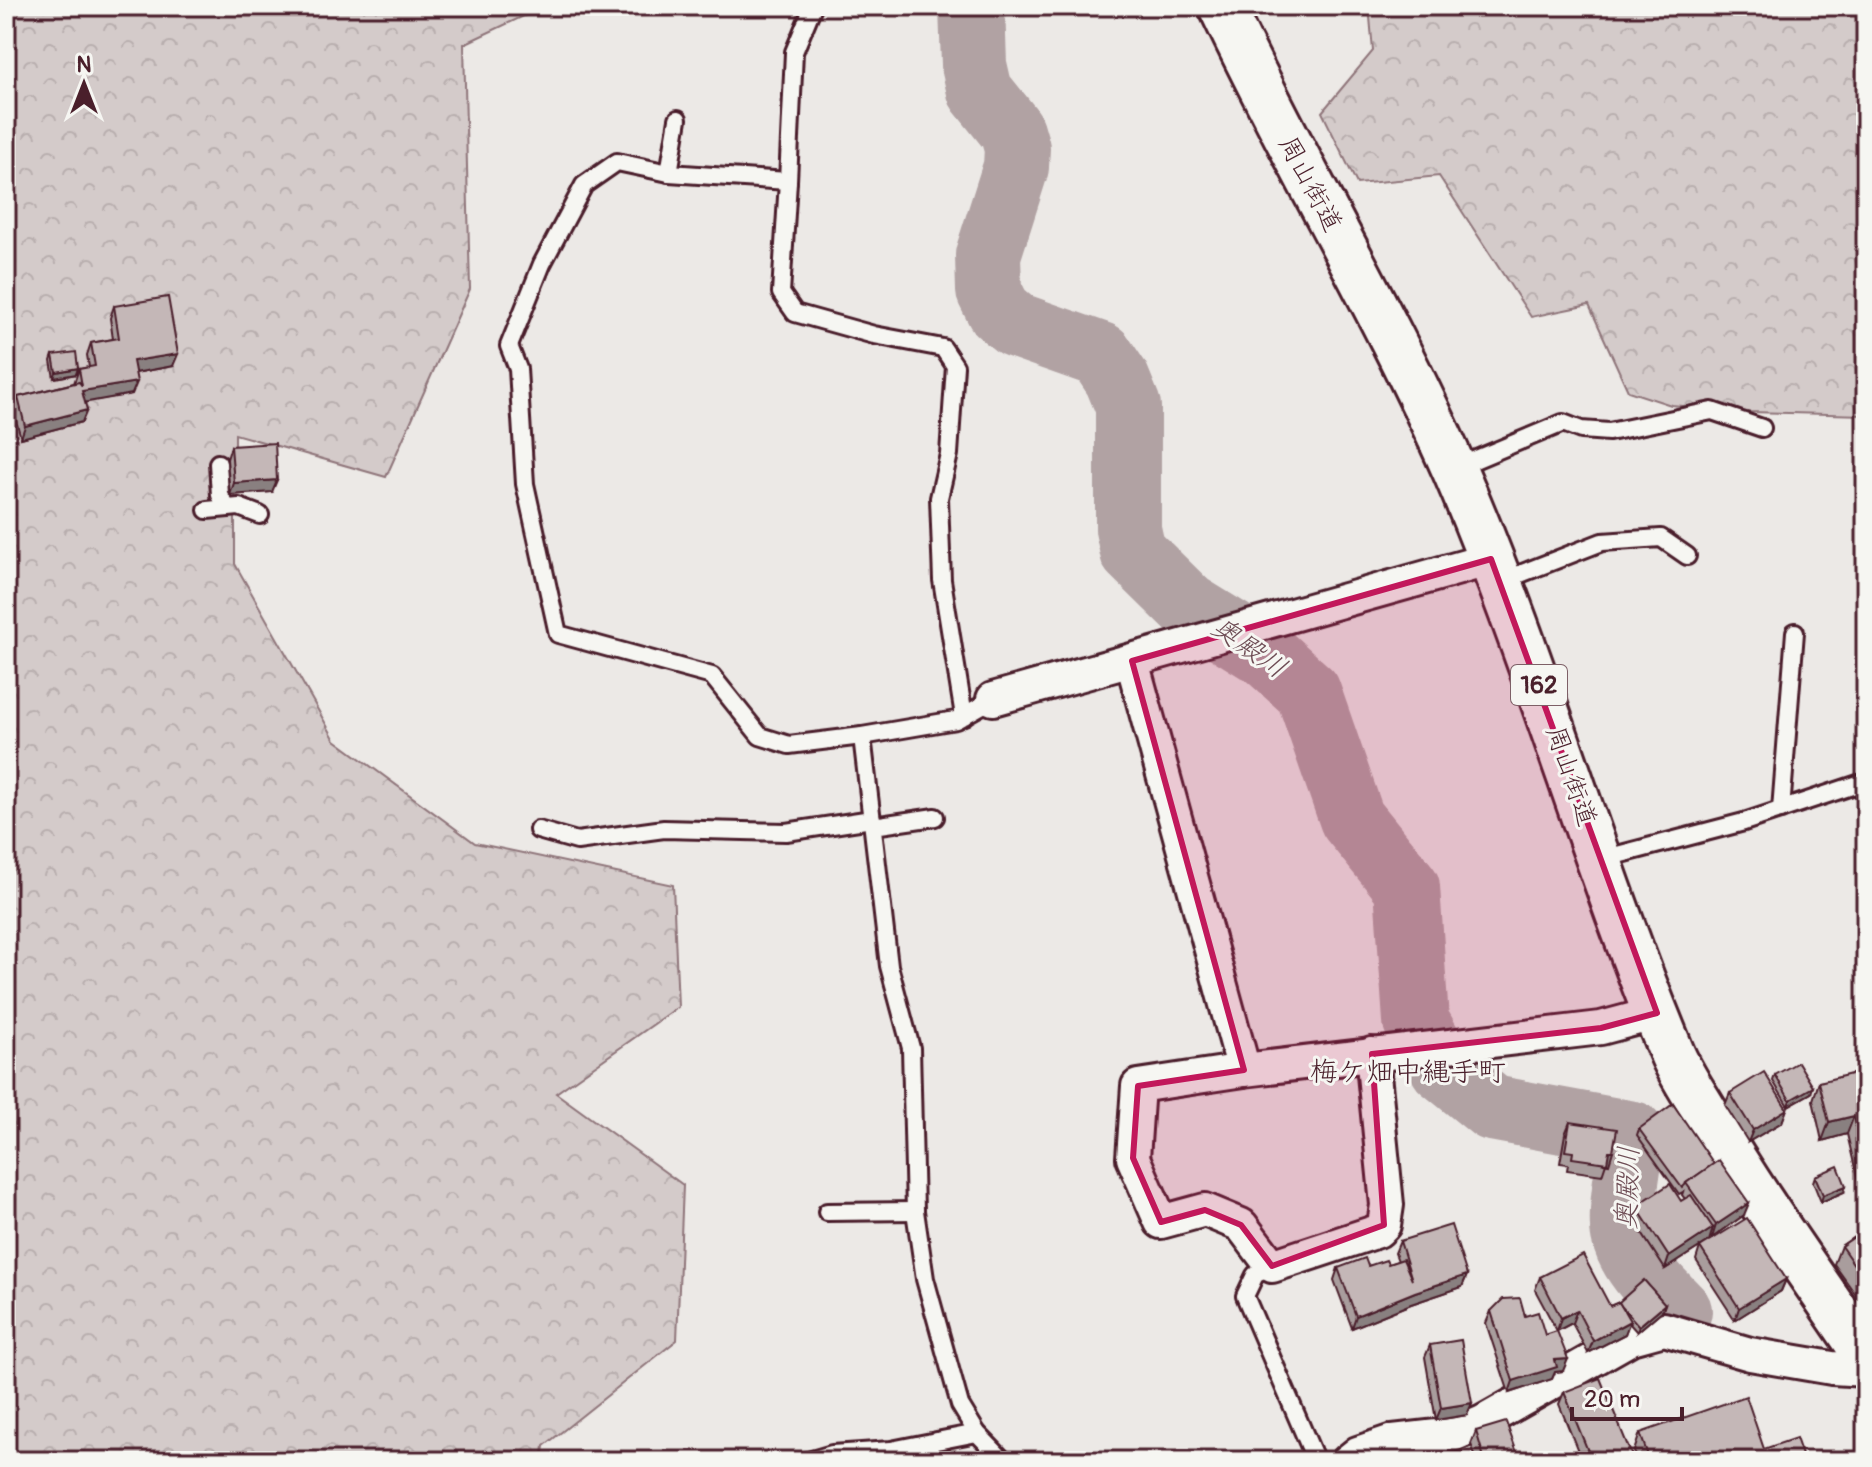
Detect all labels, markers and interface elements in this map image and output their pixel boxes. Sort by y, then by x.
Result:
north arrow [44,44,124,124]
text: N [77,51,92,79]
street label: 周山街道 [1271,131,1349,237]
water label: 奥殿川 [1205,610,1293,686]
road number: 162 [1511,665,1567,705]
street label: 周山街道 [1539,722,1603,830]
district label: 梅ケ畑中縄手町 [1310,1055,1506,1090]
water label: 奥殿川 [1609,1145,1647,1231]
scale bar [1572,1371,1682,1421]
text: 20 m [1584,1385,1640,1414]

